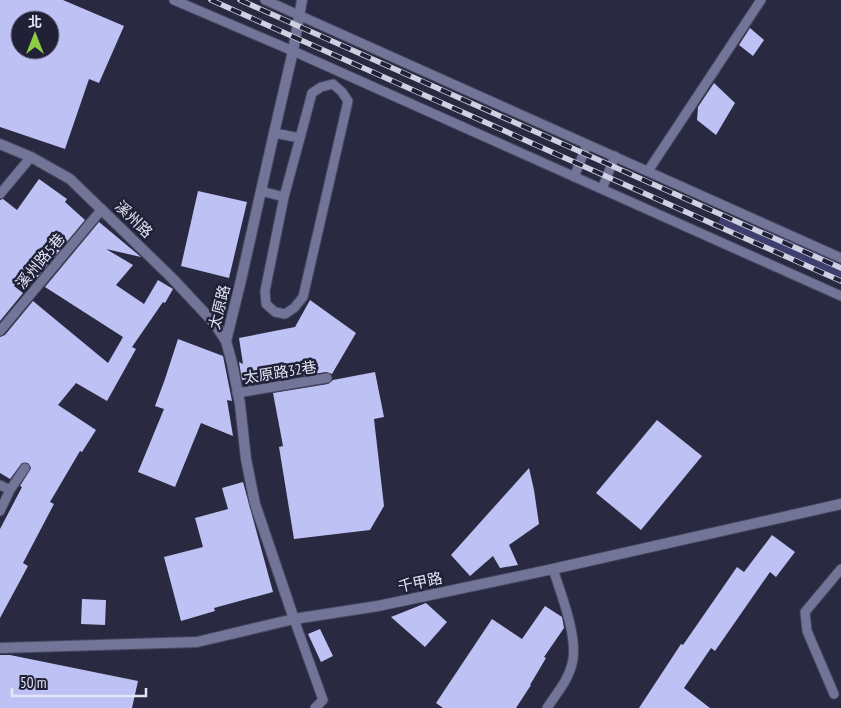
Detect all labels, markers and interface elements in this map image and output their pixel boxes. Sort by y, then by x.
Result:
north arrow [10,10,60,60]
text: 北 [28,13,42,31]
street label: 溪州路 [111,197,157,241]
street label: 溪州路5巷 [11,229,69,293]
street label: 太原路 [204,283,234,331]
street label: 太原路32巷 [242,357,318,387]
street label: 千甲路 [396,568,444,596]
scale bar [12,666,146,698]
text: 50 m [20,673,46,692]

